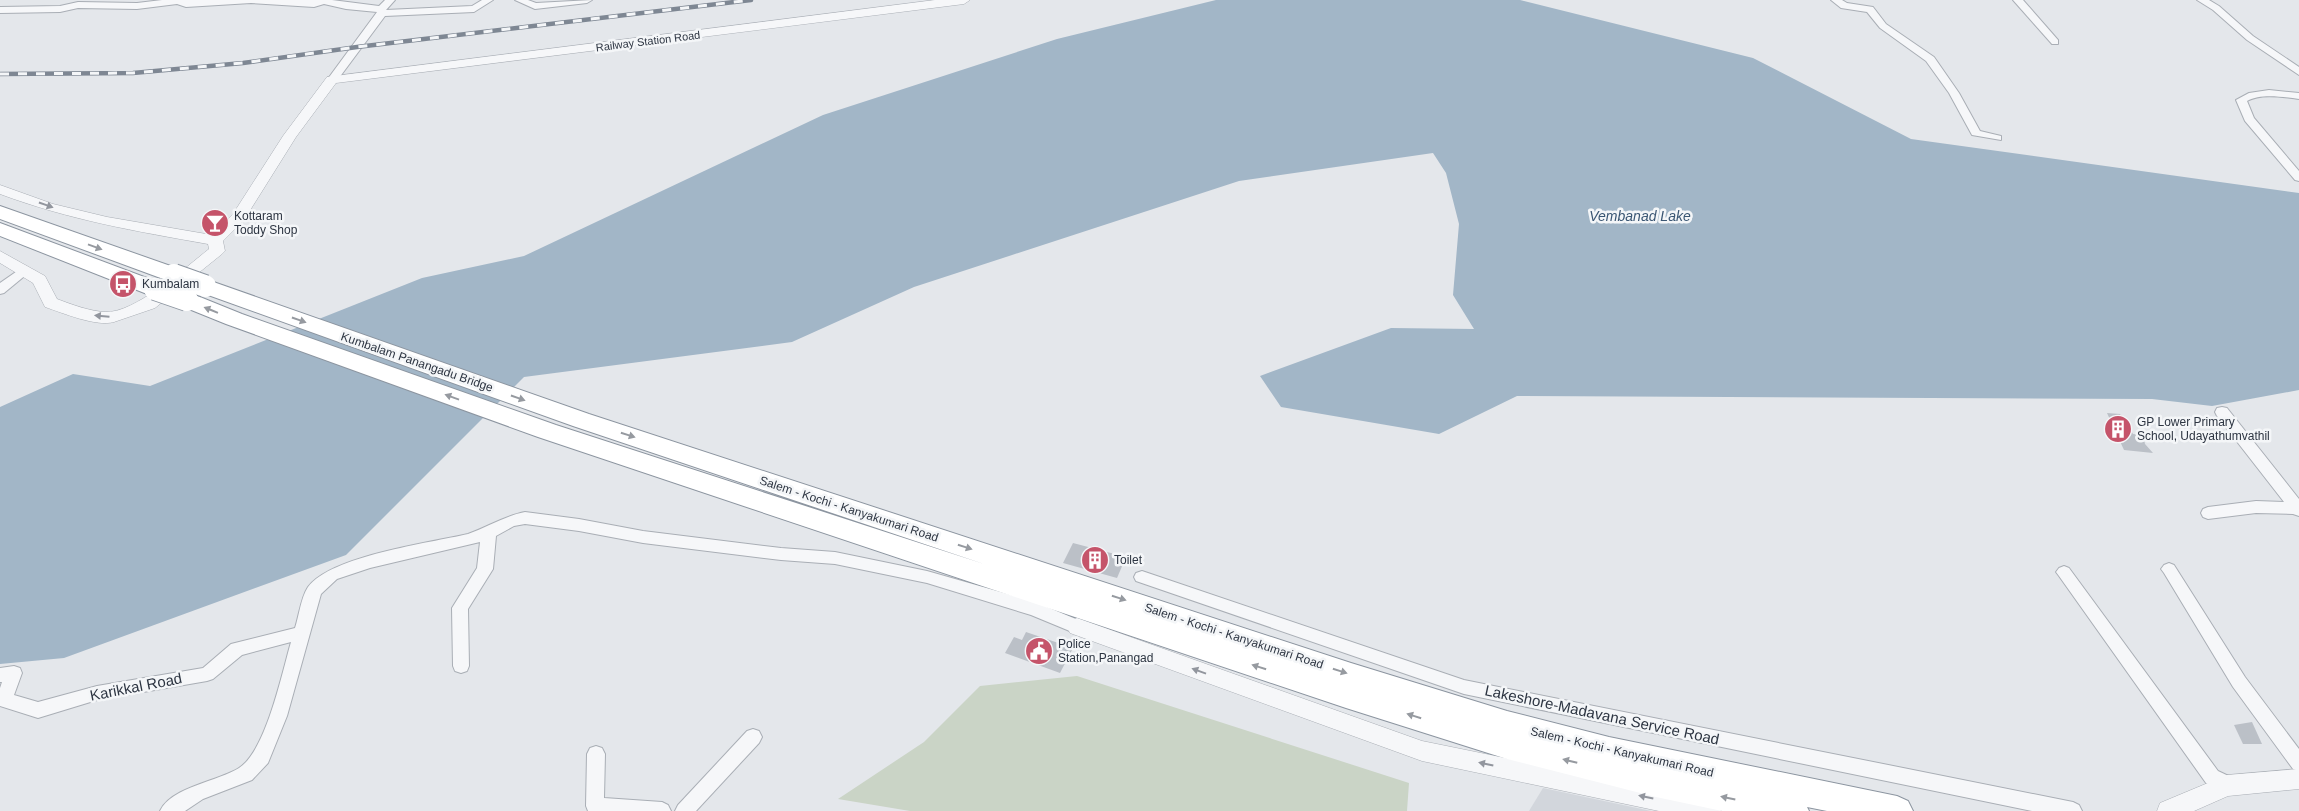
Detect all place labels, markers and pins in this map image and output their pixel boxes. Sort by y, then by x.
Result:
bar icon: Kottaram Toddy Shop [200,208,230,238]
place label: Kottaram Toddy Shop [234,209,298,237]
bus stop icon: Kumbalam [108,269,138,299]
place label: Kumbalam [142,277,199,291]
building icon: GP Lower Primary School, Udayathumvathil [2103,414,2133,444]
place label: GP Lower Primary School, Udayathumvathil [2137,415,2270,443]
building icon: Toilet [1080,545,1110,575]
place label: Toilet [1114,553,1143,567]
public building icon: Police Station,Panangad [1024,636,1054,666]
place label: Police Station,Panangad [1058,637,1153,665]

